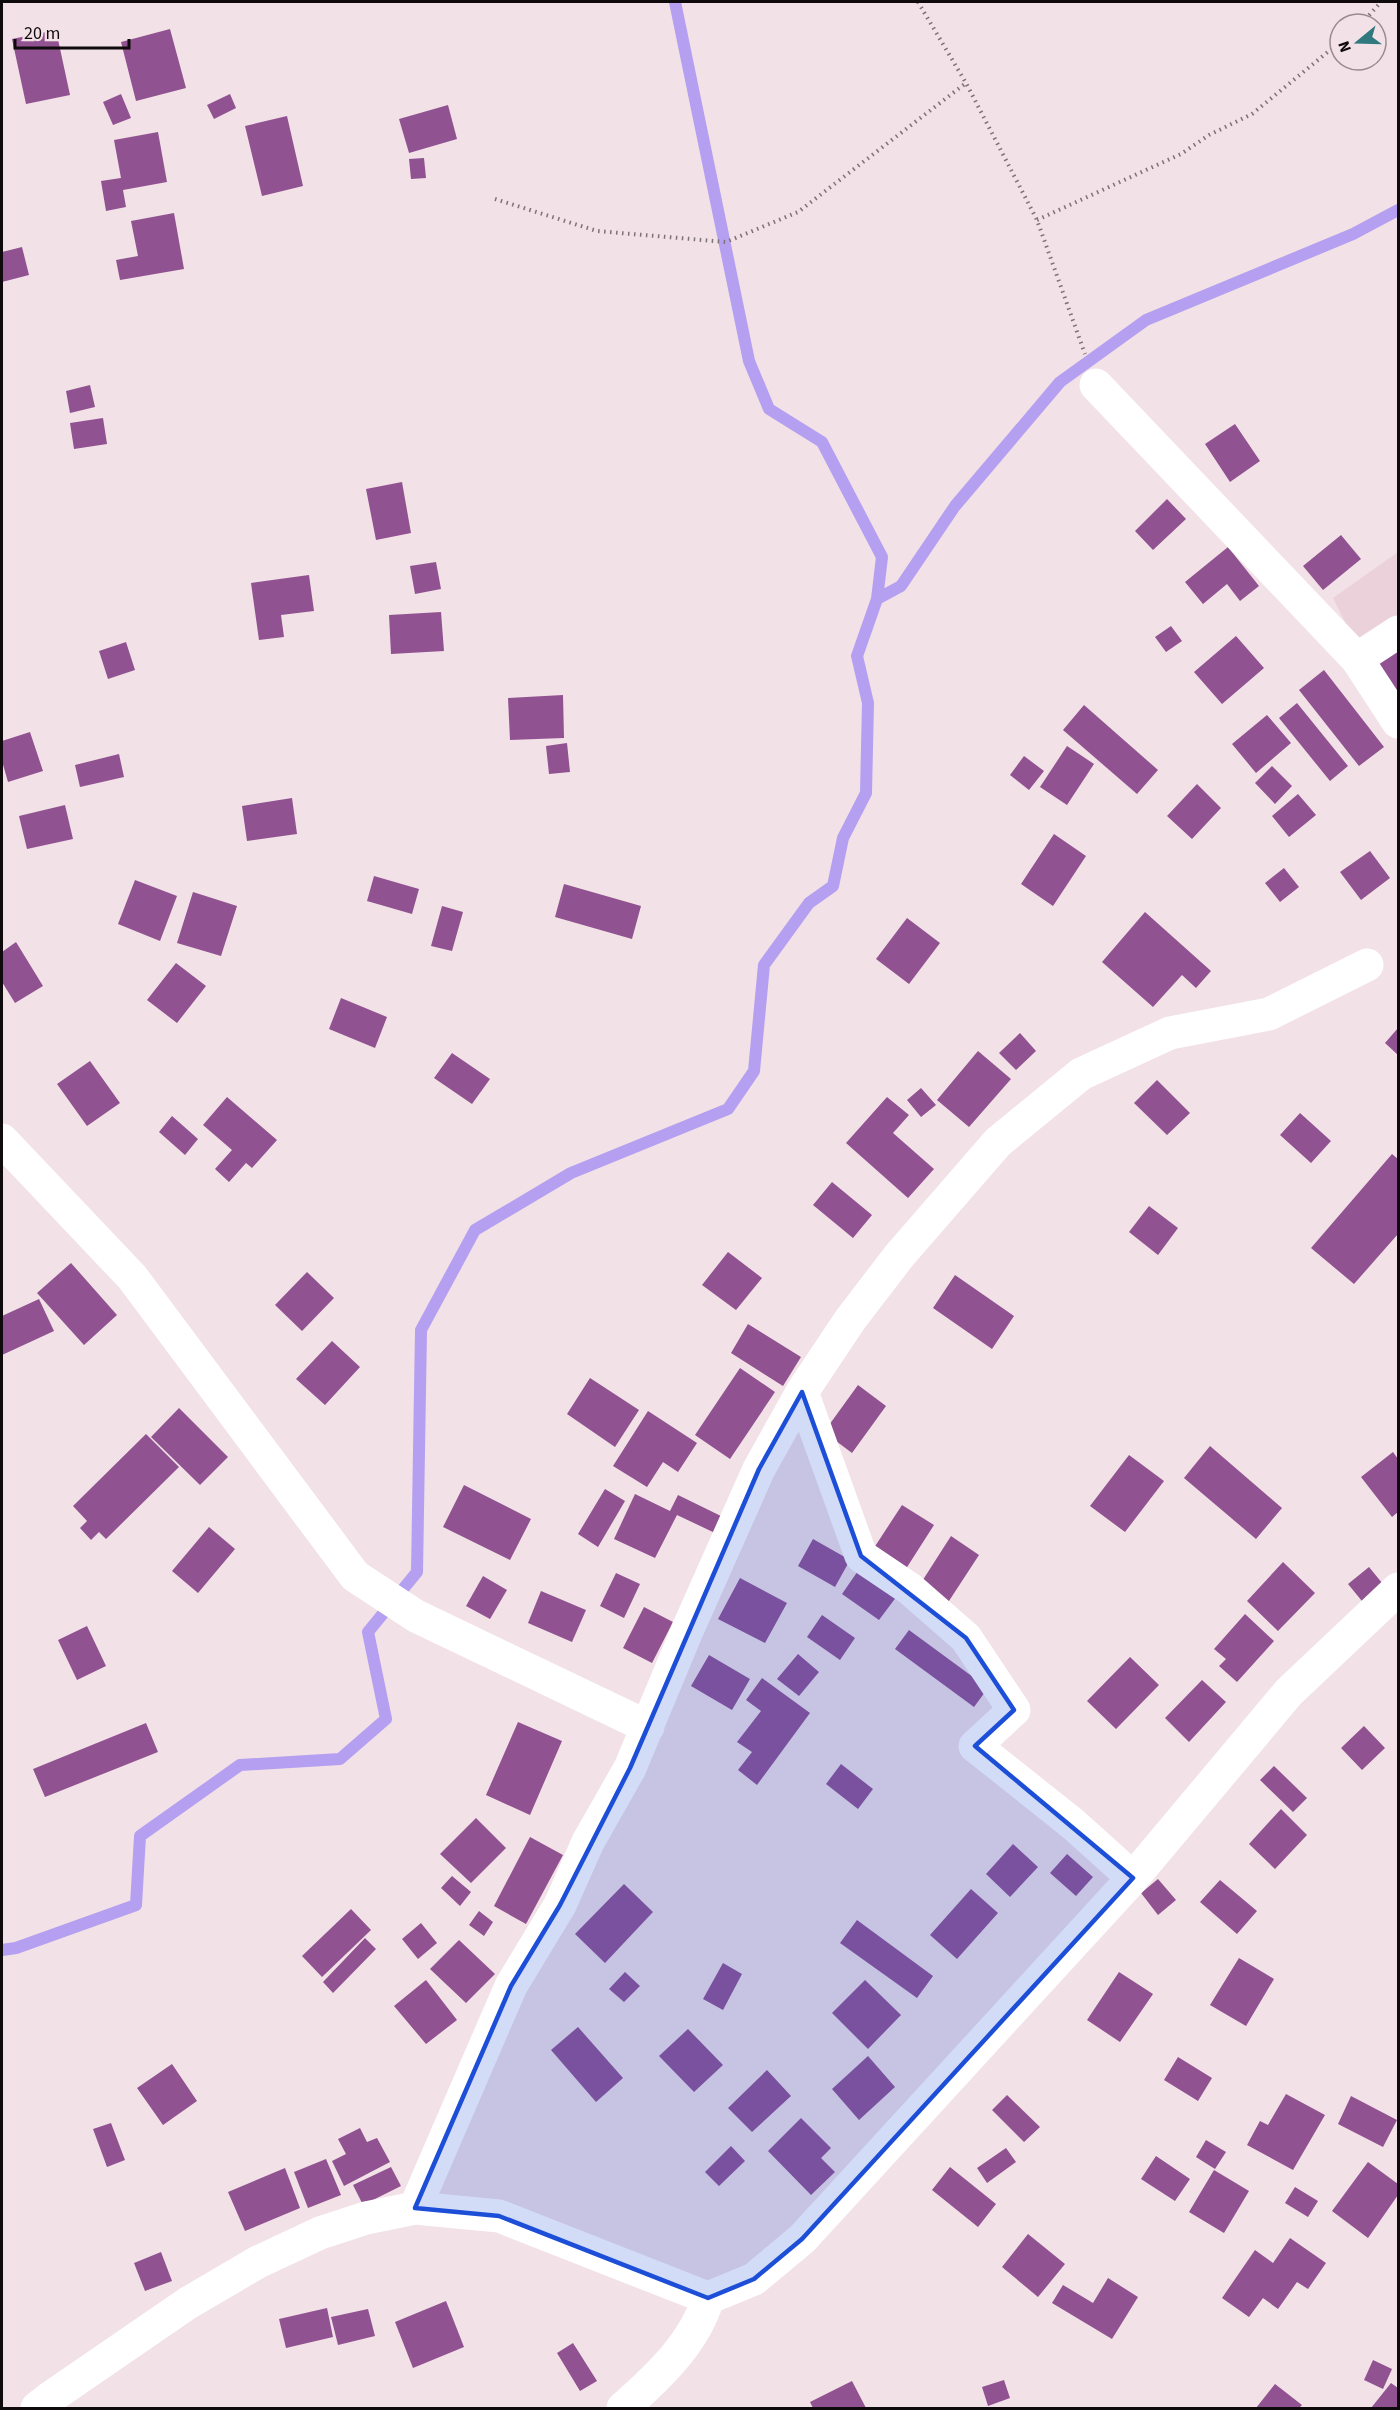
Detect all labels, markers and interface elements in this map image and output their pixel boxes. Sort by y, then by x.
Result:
scale bar [15,12,129,50]
north arrow [1328,12,1388,72]
text: 20 m [24,21,60,46]
text: N [1333,38,1357,55]

